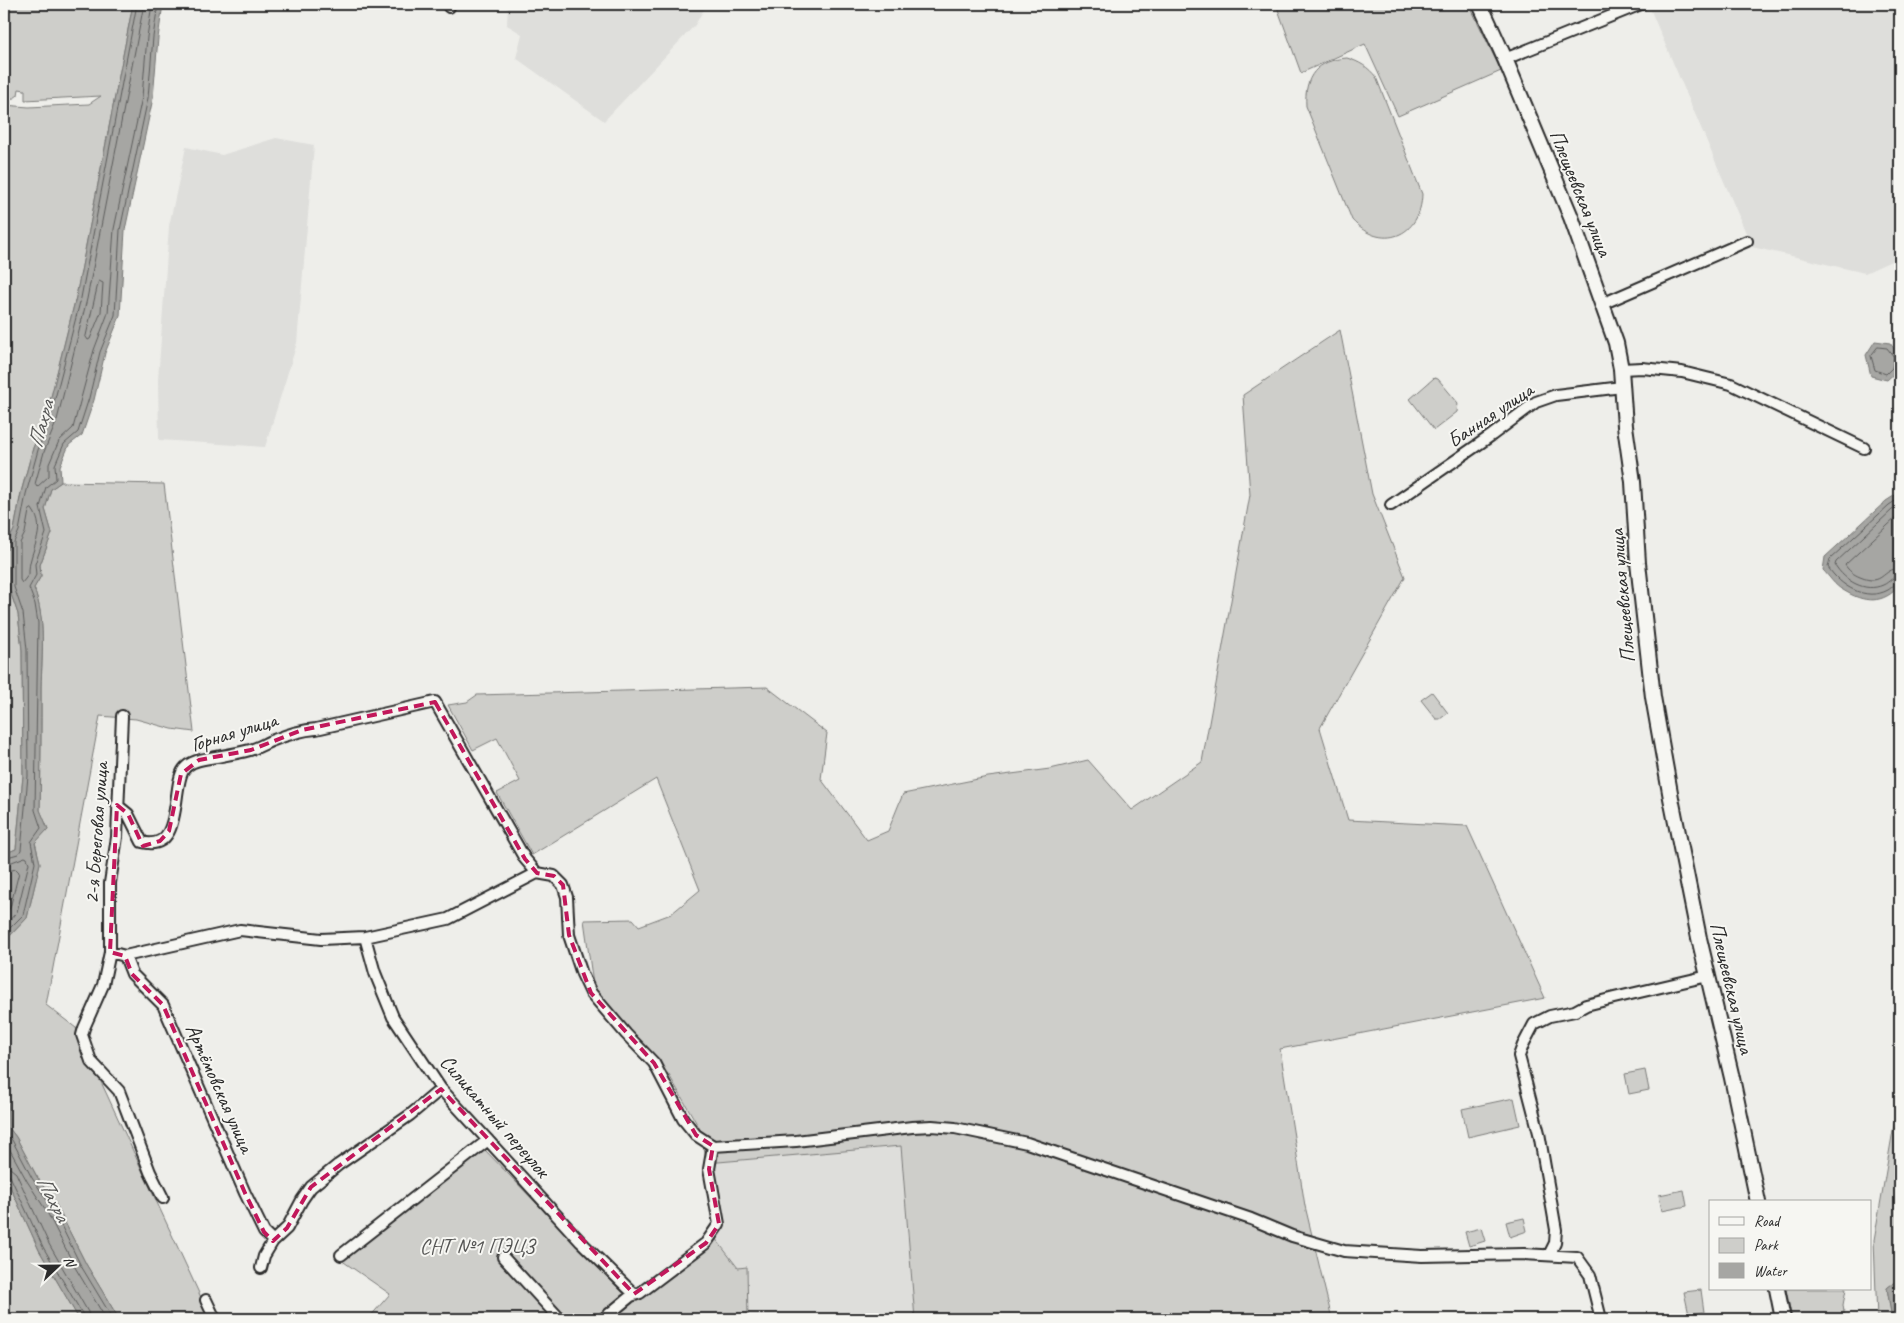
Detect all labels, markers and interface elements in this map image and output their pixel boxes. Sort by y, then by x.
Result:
street label: Плещеевская улица [1544,126,1619,262]
street label: Банная улица [1442,375,1540,453]
water label: Пахра [21,396,61,451]
street label: Плещеевская улица [1603,526,1641,664]
street label: Горная улица [188,706,283,757]
street label: 2-я Береговая улица [78,759,114,905]
street label: Плещеевская улица [1704,920,1760,1058]
street label: Артёмовская улица [180,1019,261,1159]
street label: Силикатный переулок [435,1049,557,1185]
water label: Пахра [30,1171,77,1228]
legend [1709,1200,1872,1290]
text: Road [1754,1212,1781,1231]
park label: СНТ №1 ПЭЦЗ [420,1233,537,1259]
text: Park [1754,1236,1779,1255]
north arrow [32,1240,82,1290]
text: N [60,1254,80,1271]
text: Water [1754,1262,1788,1281]

